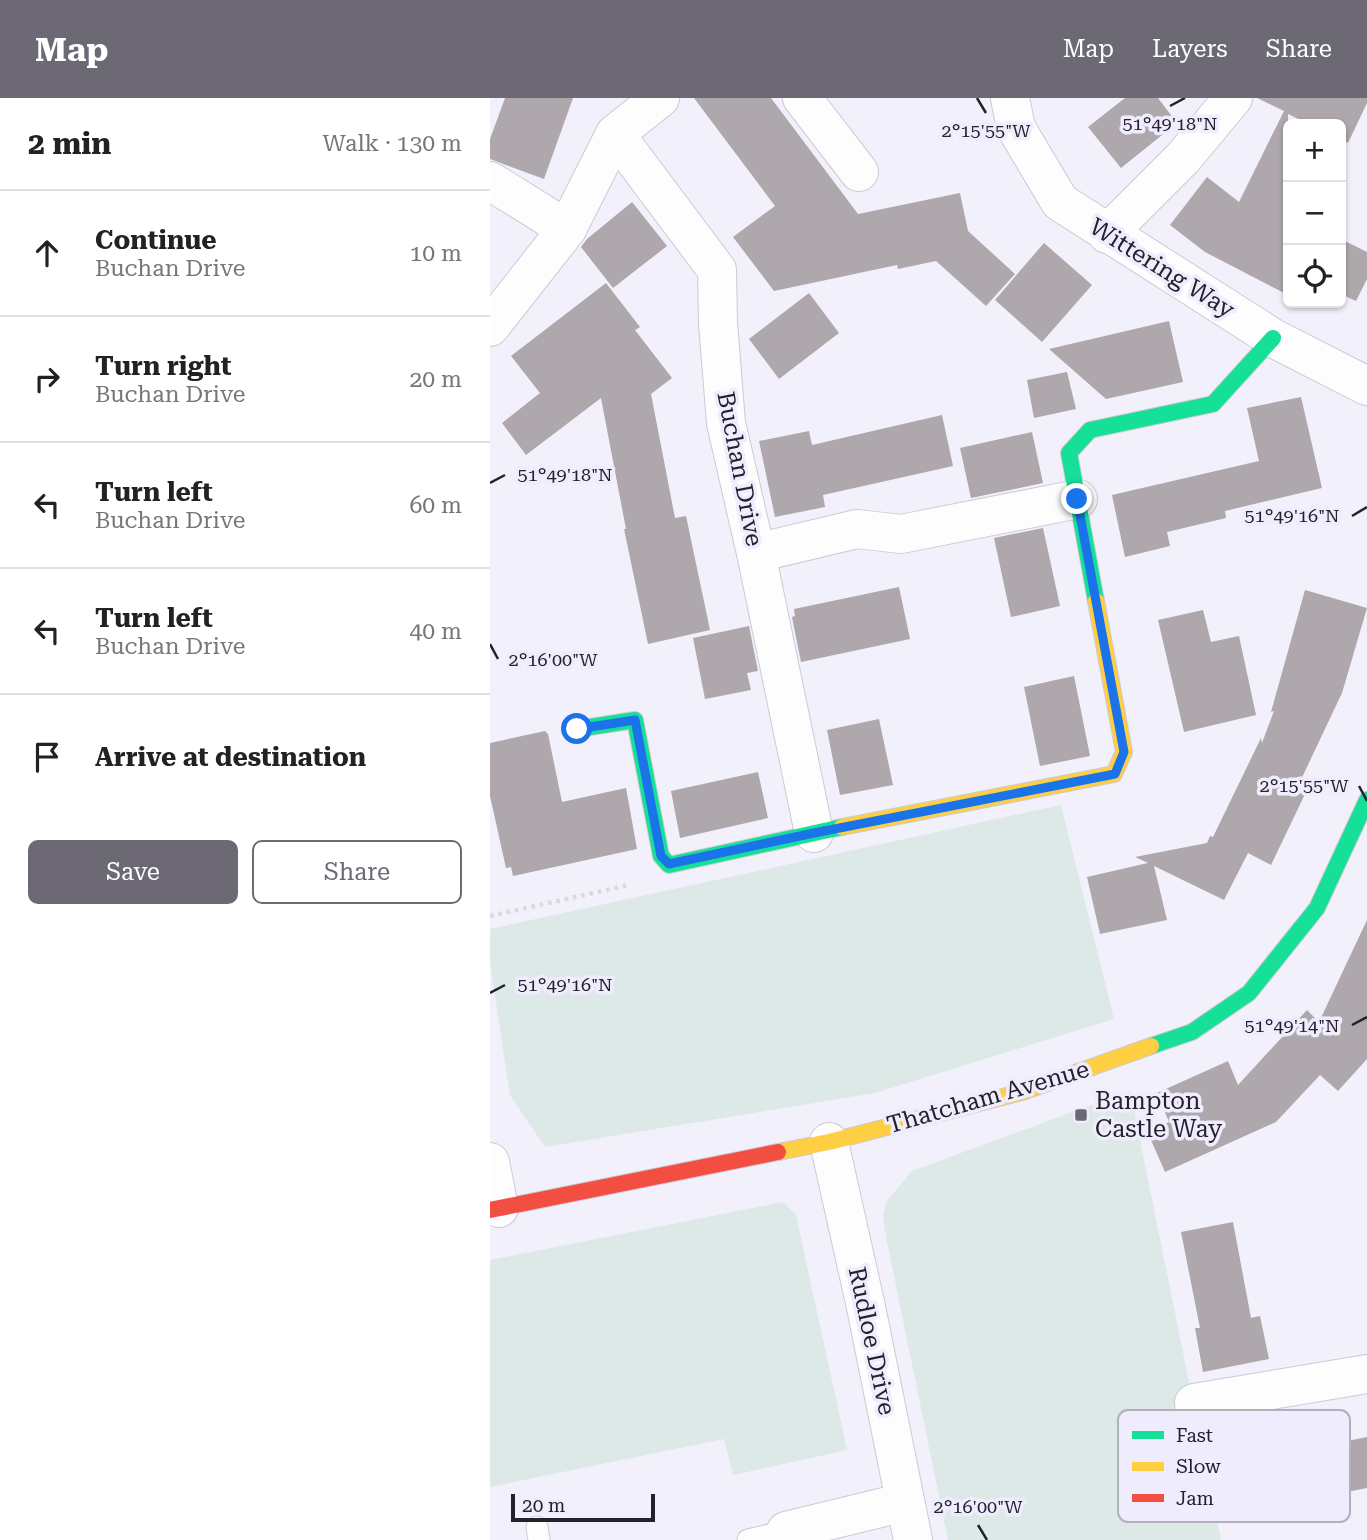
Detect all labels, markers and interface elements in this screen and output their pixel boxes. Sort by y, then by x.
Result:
text: Map [35,30,109,69]
text: Map [1063,35,1114,63]
text: Layers [1152,35,1228,63]
text: Share [1266,35,1332,63]
text: 51°49'18"N [1123,113,1217,134]
map controls [1283,119,1346,308]
button: + [1283,119,1346,182]
text: 2°15'55"W [942,120,1031,141]
text: 2 min [28,126,111,161]
text: Walk · 130 m [323,130,462,157]
button: − [1283,182,1346,245]
street label: Wittering Way [1084,212,1240,324]
text: Continue [95,225,217,255]
icon: ahead [28,234,66,272]
text: 10 m [409,240,462,267]
button: locate [1283,245,1346,308]
text: Buchan Drive [95,255,245,282]
text: Turn right [95,351,231,381]
icon: right [28,360,66,398]
text: 20 m [409,366,462,393]
text: Buchan Drive [95,381,245,408]
street label: Buchan Drive [711,389,769,549]
text: 51°49'18"N [518,464,612,485]
text: Turn left [95,477,213,507]
route end [1061,483,1092,514]
icon: left [28,486,66,524]
text: 60 m [409,492,462,519]
text: 51°49'16"N [1245,505,1339,526]
text: Buchan Drive [95,507,245,534]
text: Turn left [95,603,213,633]
icon: left [28,612,66,650]
text: 40 m [409,618,462,645]
text: Buchan Drive [95,633,245,660]
text: 2°16'00"W [509,649,598,670]
route start [561,713,592,744]
icon: arrive [28,738,66,776]
text: Arrive at destination [95,742,366,772]
text: 2°15'55"W [1260,775,1349,796]
button: Save [28,840,238,904]
button: Share [252,840,462,904]
text: 51°49'16"N [518,974,612,995]
text: 51°49'14"N [1245,1015,1339,1036]
street label: Thatcham Avenue [884,1055,1092,1139]
place label: Bampton Castle Way [1095,1087,1223,1143]
marker: Bampton Castle Way [1073,1107,1089,1123]
street label: Rudloe Drive [843,1264,901,1418]
legend [1118,1410,1350,1522]
text: Fast [1176,1424,1213,1447]
text: Slow [1176,1455,1221,1478]
text: Jam [1176,1487,1214,1510]
scale bar [511,1491,654,1523]
text: 20 m [522,1494,565,1517]
text: 2°16'00"W [934,1496,1023,1517]

